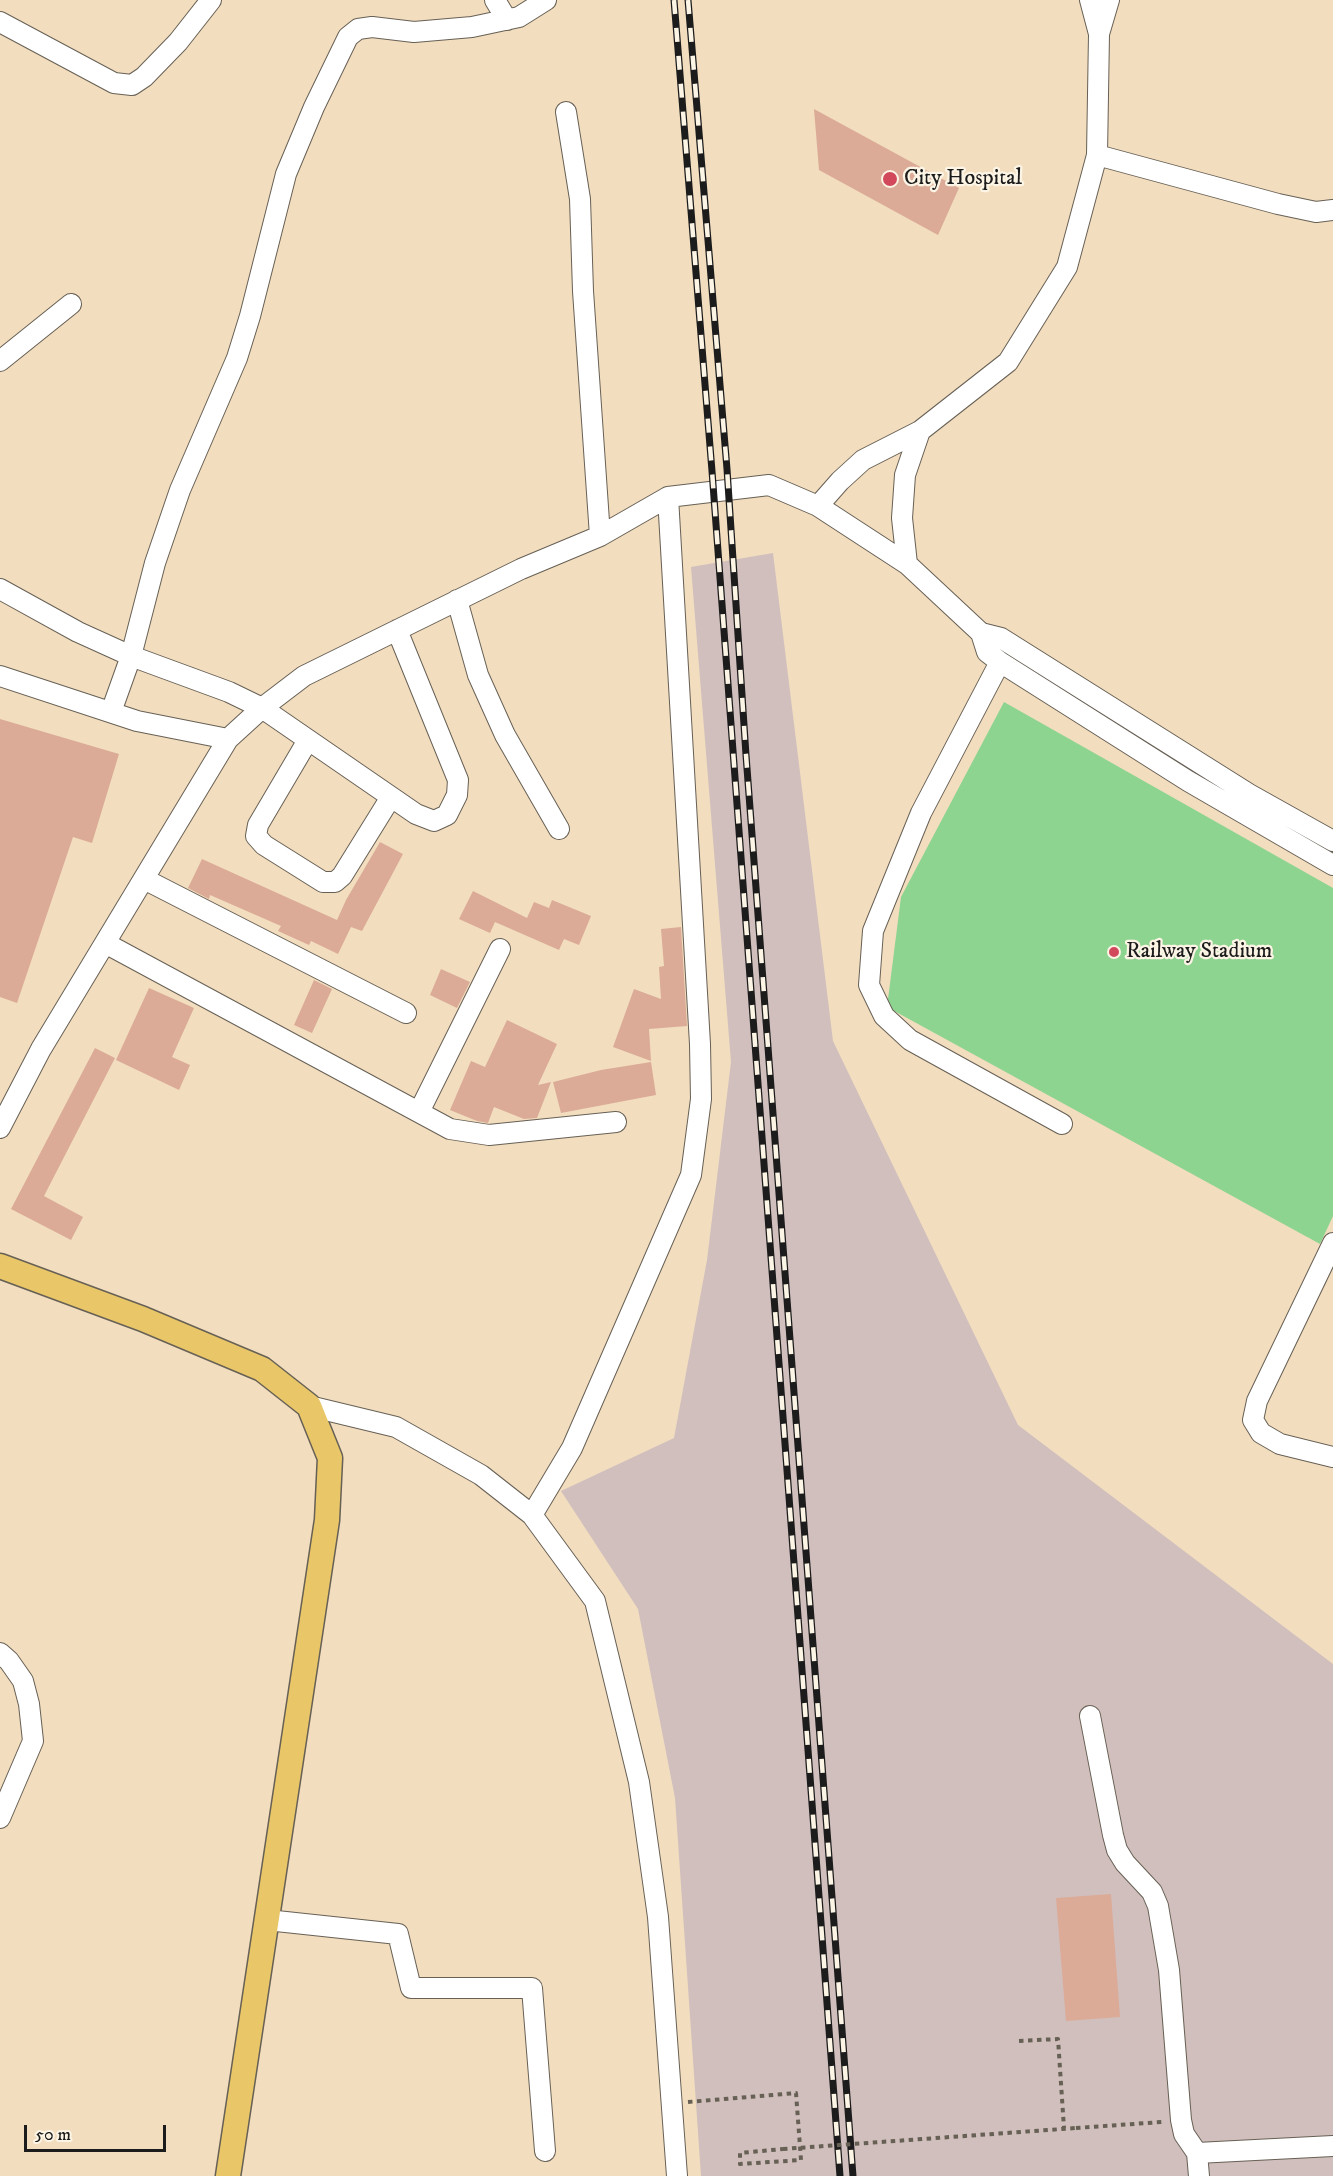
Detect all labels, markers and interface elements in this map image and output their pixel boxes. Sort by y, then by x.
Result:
place label: City Hospital [904,166,1022,192]
marker: City Hospital [881,170,899,188]
place label: Railway Stadium [1126,939,1272,965]
marker: Railway Stadium [1107,945,1121,959]
scale bar [27,2113,170,2151]
text: 50 m [35,2124,71,2146]

